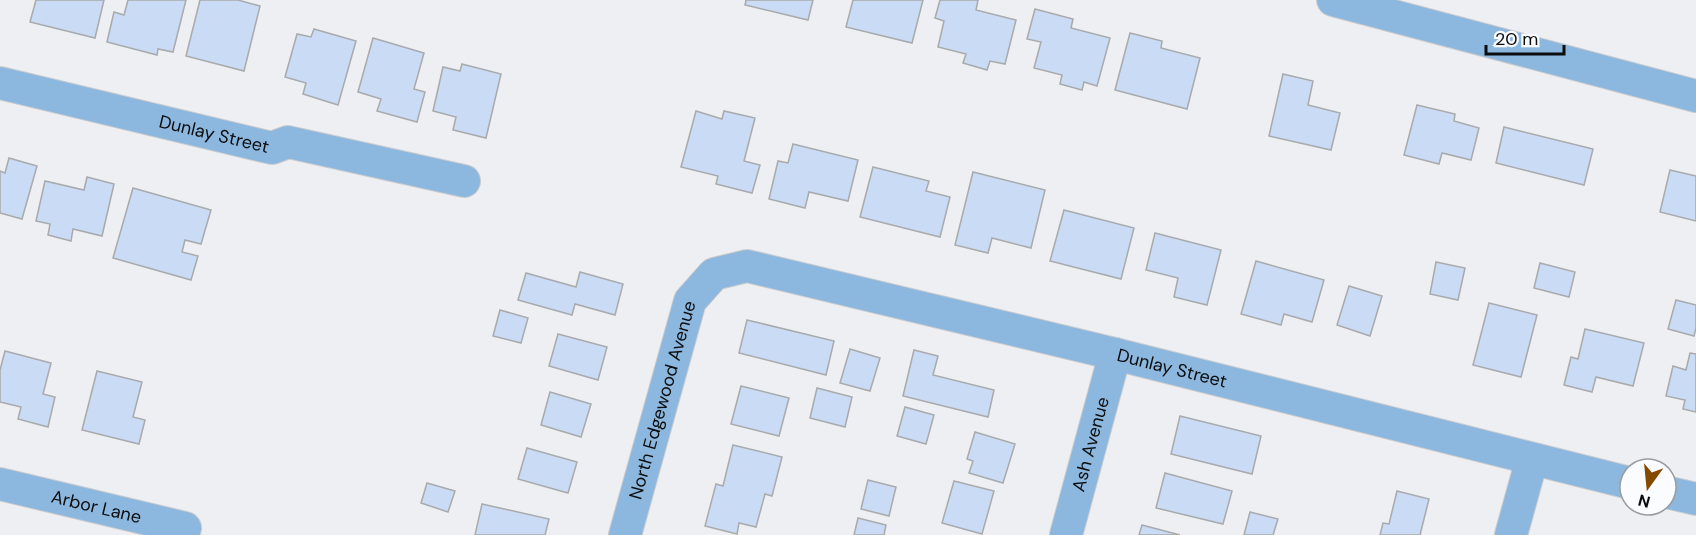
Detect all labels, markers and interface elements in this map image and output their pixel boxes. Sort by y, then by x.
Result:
scale bar [1486,18,1564,56]
text: 20 m [1495,27,1538,51]
street label: Dunlay Street [156,109,271,159]
street label: North Edgewood Avenue [623,298,701,502]
street label: Dunlay Street [1114,343,1229,394]
street label: Ash Avenue [1066,394,1115,494]
north arrow [1618,457,1678,517]
street label: Arbor Lane [49,485,144,529]
text: N [1636,489,1653,513]

